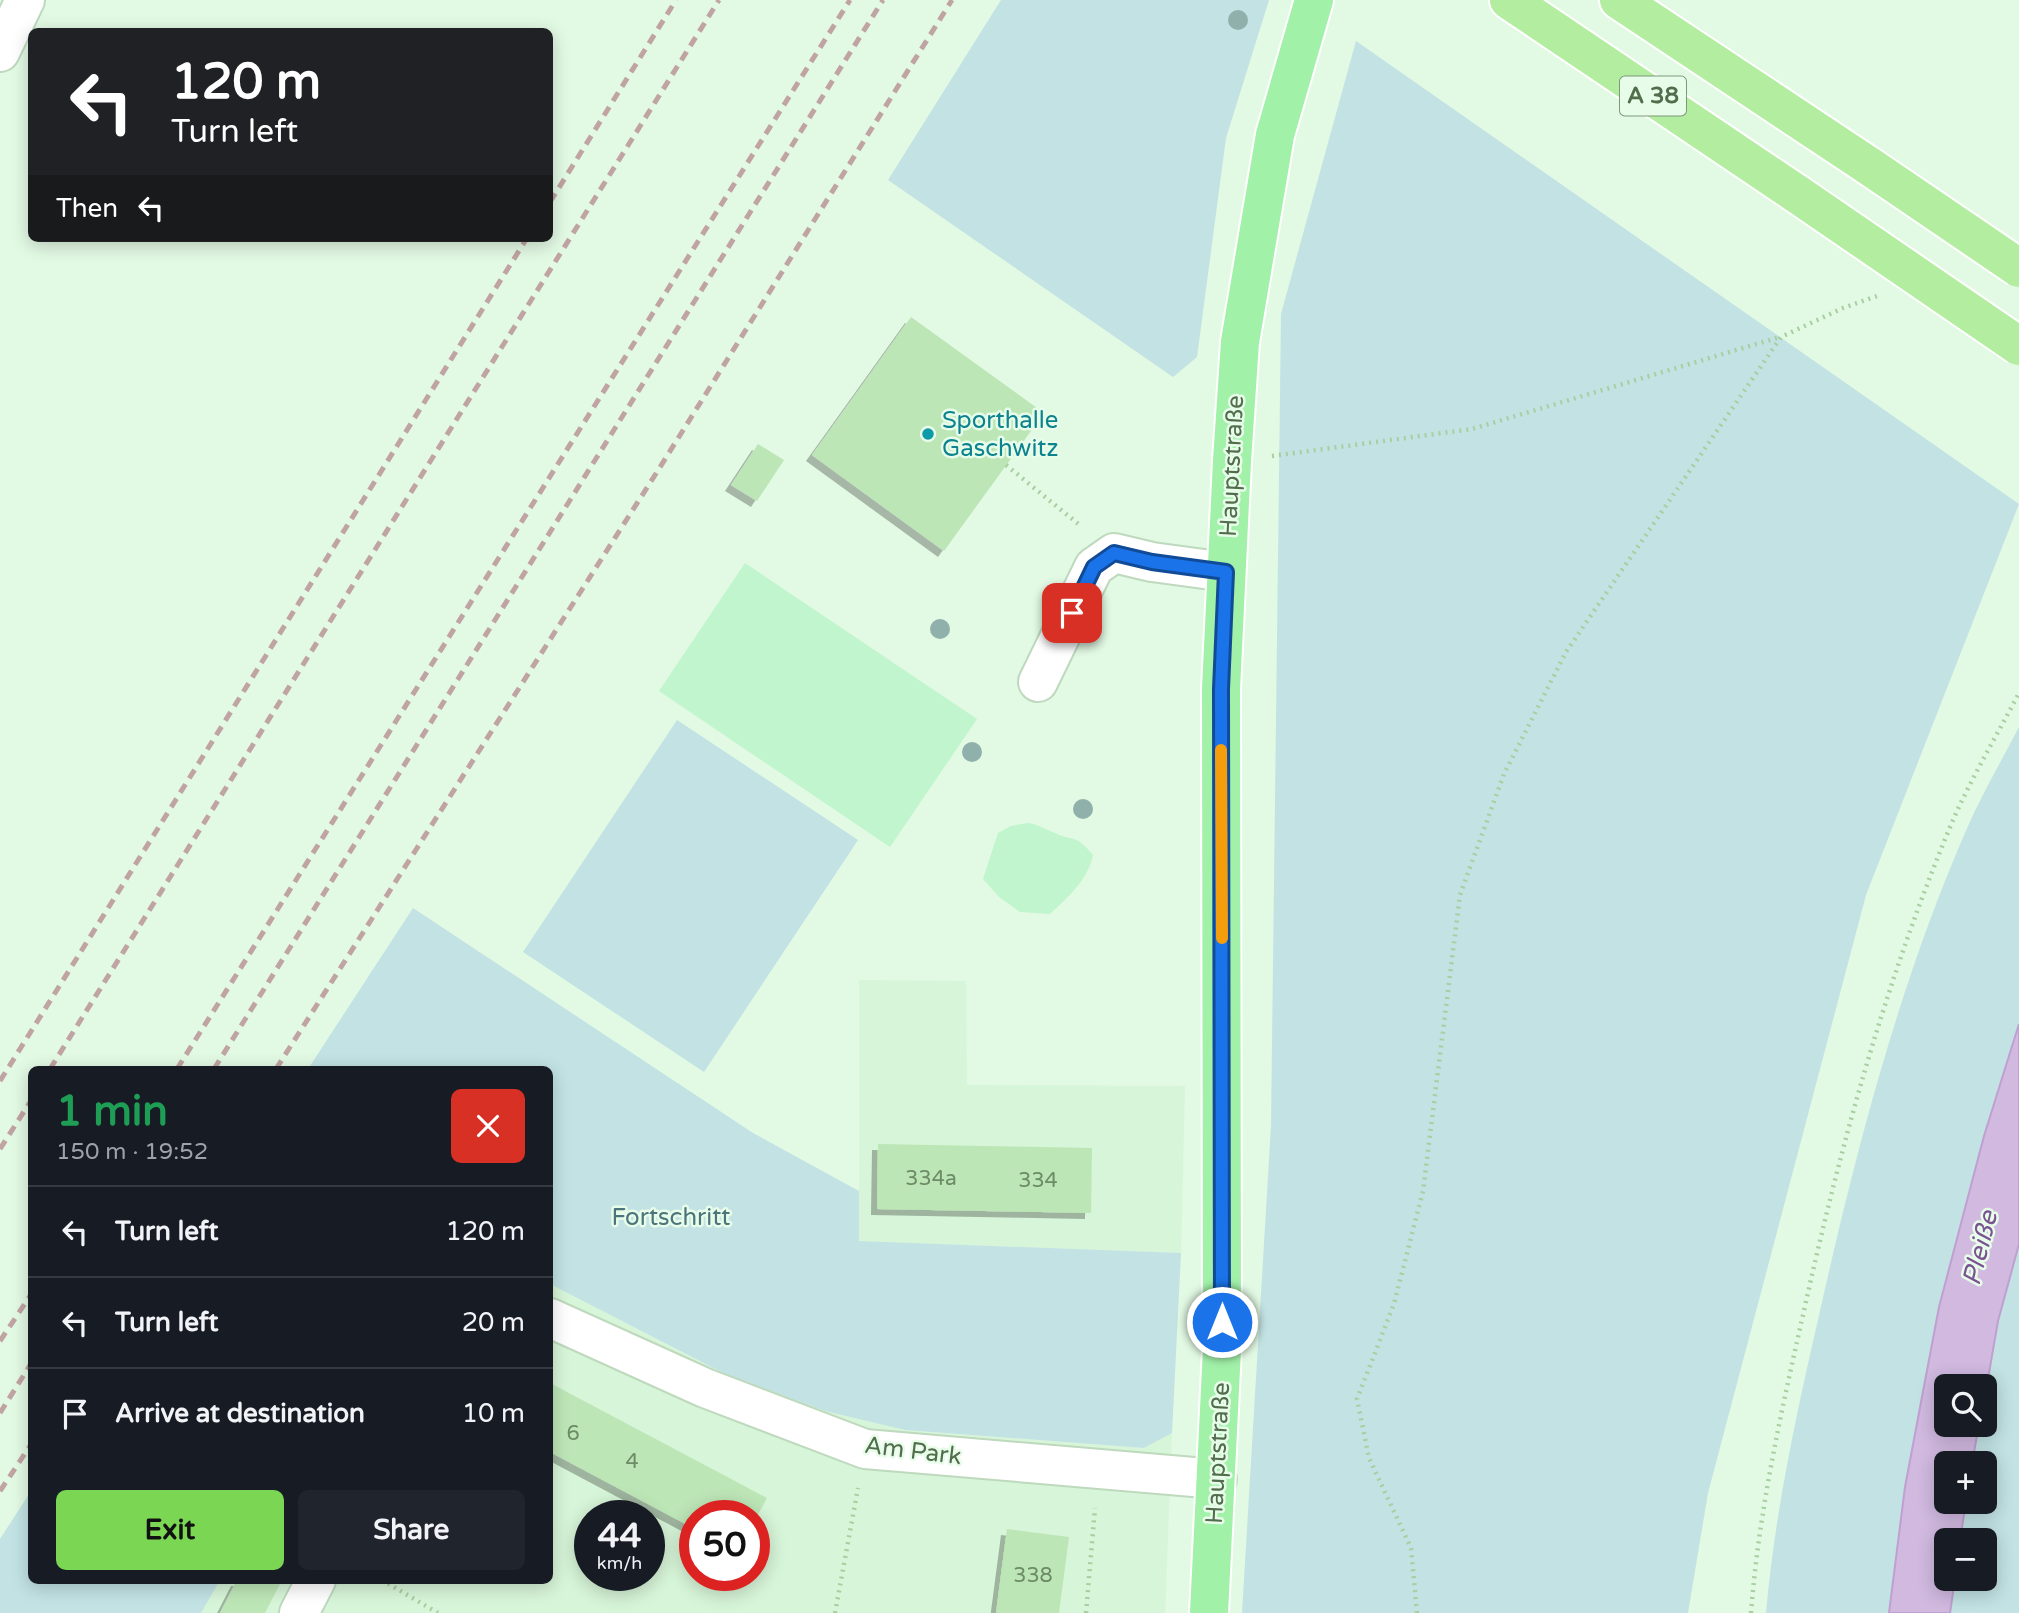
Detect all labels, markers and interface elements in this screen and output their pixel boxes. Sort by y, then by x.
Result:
text: 120 m [171,53,321,112]
icon: left [56,56,147,147]
road number: A 38 [1620,76,1686,116]
text: Turn left [171,113,298,151]
icon: left [132,189,170,227]
text: Then [56,193,118,224]
street label: Hauptstraße [1214,394,1250,538]
place label: Sporthalle Gaschwitz [942,406,1058,463]
marker: Sporthalle Gaschwitz [920,426,936,442]
pin [1042,583,1102,643]
icon: arrive [1053,594,1091,632]
text: 1 min [56,1086,168,1137]
button: close [451,1089,525,1163]
text: 150 m · 19:52 [56,1138,208,1166]
house number: 334a [905,1166,957,1191]
house number: 334 [1018,1168,1058,1193]
park label: Fortschritt [611,1203,731,1232]
water label: Pleiße [1956,1206,2004,1288]
icon: left [56,1213,94,1251]
text: Turn left [115,1216,218,1247]
text: 120 m [445,1216,525,1247]
position arrow [1185,1285,1259,1359]
icon: left [56,1304,94,1342]
text: Turn left [115,1307,218,1338]
text: 20 m [462,1307,525,1338]
map controls [1934,1374,1997,1591]
button: search [1934,1374,1997,1437]
street label: Hauptstraße [1200,1381,1236,1525]
icon: arrive [56,1395,94,1433]
text: Arrive at destination [115,1398,365,1429]
text: 10 m [462,1398,525,1429]
house number: 6 [566,1421,580,1446]
street label: Am Park [863,1431,963,1471]
house number: 4 [625,1449,639,1474]
button: + [1934,1451,1997,1514]
button: Exit [56,1490,284,1570]
button: Share [298,1490,525,1570]
speed limit sign: 50 [679,1500,770,1591]
text: 44 [598,1515,641,1557]
button: − [1934,1528,1997,1591]
text: km/h [597,1552,642,1574]
house number: 338 [1013,1563,1053,1588]

